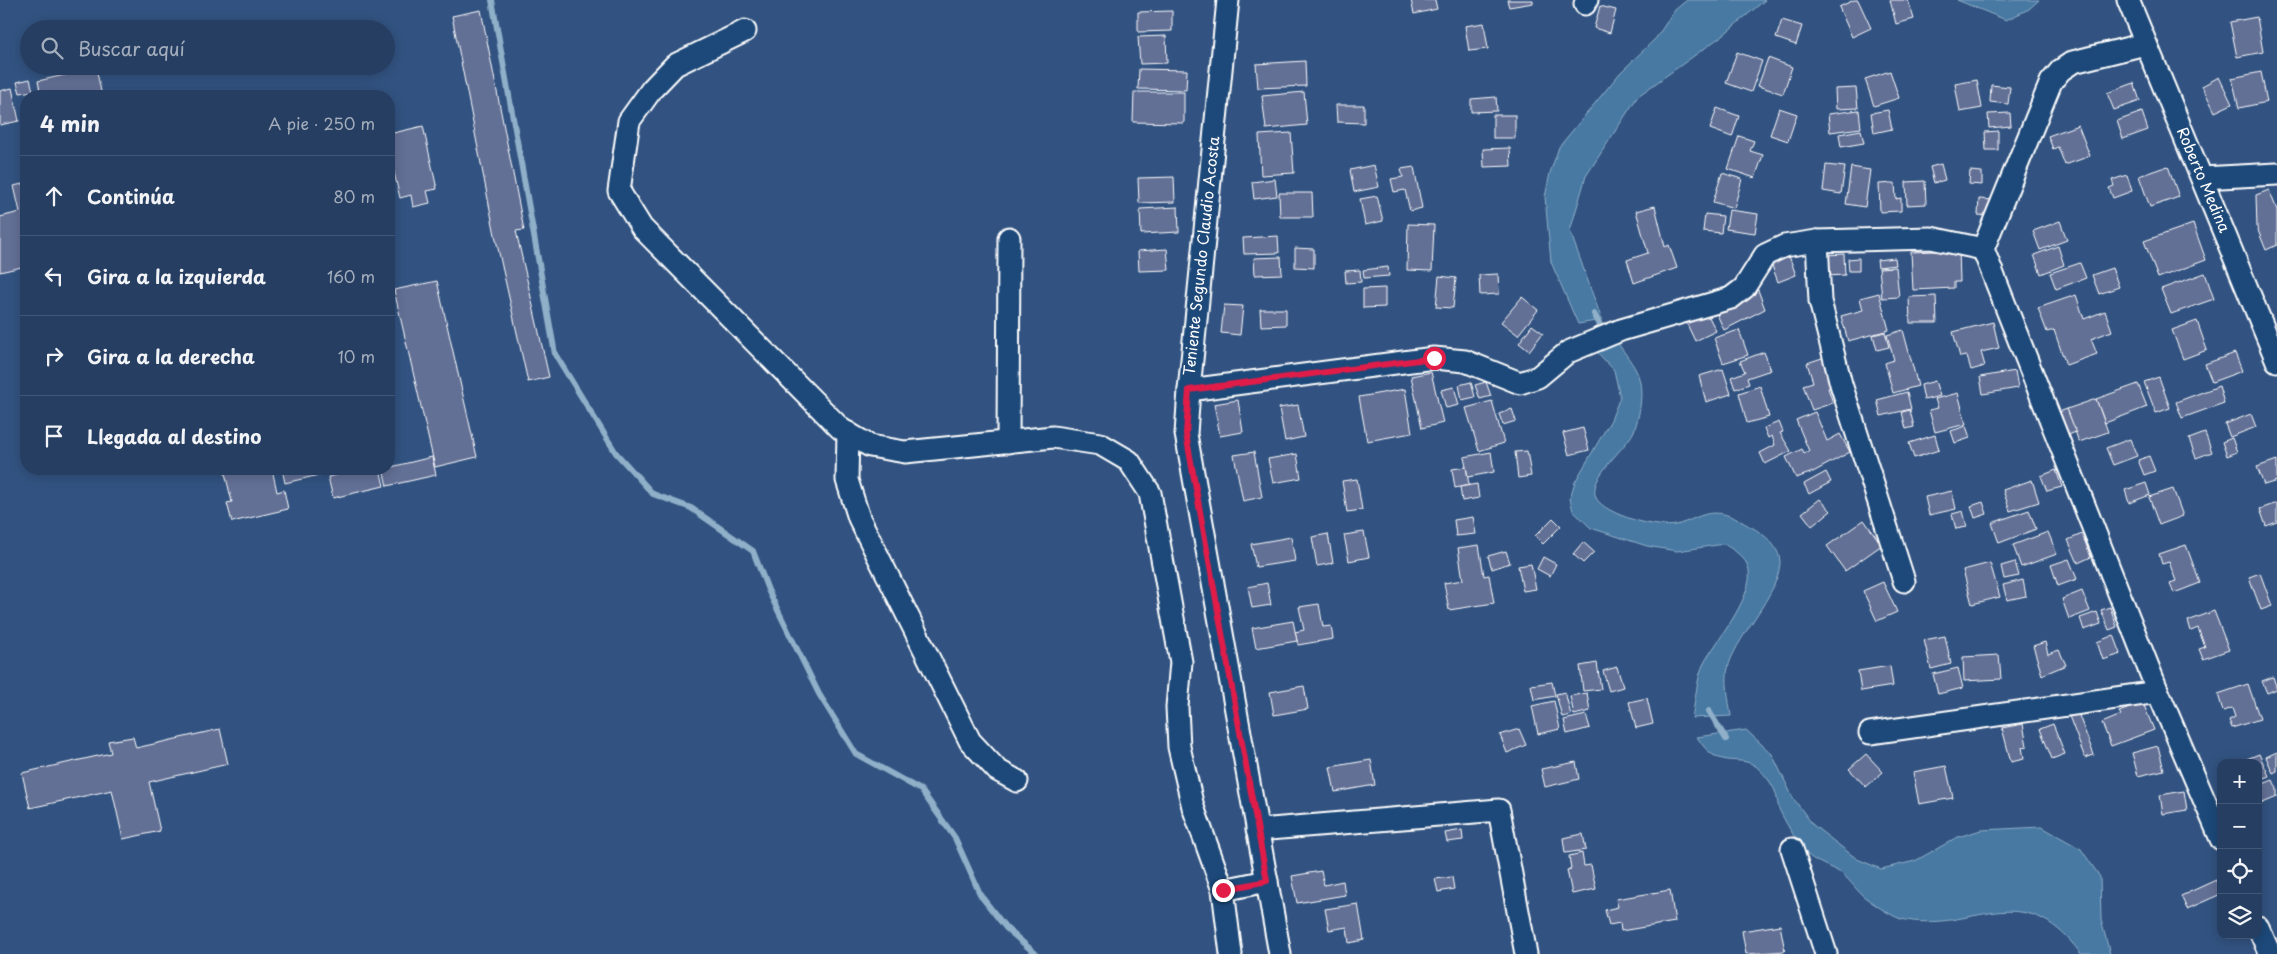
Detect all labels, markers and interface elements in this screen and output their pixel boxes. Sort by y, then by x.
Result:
search box [20,20,395,75]
icon: search [38,34,66,62]
text: Buscar aquí [78,34,185,62]
text: 4 min [40,107,100,139]
text: A pie · 250 m [268,111,375,135]
street label: Roberto Medina [2172,123,2237,236]
street label: Teniente Segundo Claudio Acosta [1176,134,1225,377]
icon: ahead [40,182,68,210]
text: Continúa [87,182,175,210]
text: 80 m [333,184,375,208]
icon: left [40,262,68,290]
text: Gira a la izquierda [87,262,266,290]
text: 160 m [327,264,375,288]
icon: right [40,342,68,370]
text: Gira a la derecha [87,342,255,370]
text: 10 m [338,344,375,368]
route start [1423,347,1446,370]
icon: arrive [40,422,68,450]
text: Llegada al destino [87,422,261,450]
map controls [2217,759,2262,939]
button: + [2217,759,2262,804]
button: − [2217,804,2262,849]
button: locate [2217,849,2262,894]
route end [1212,879,1235,902]
button: layers [2217,894,2262,939]

